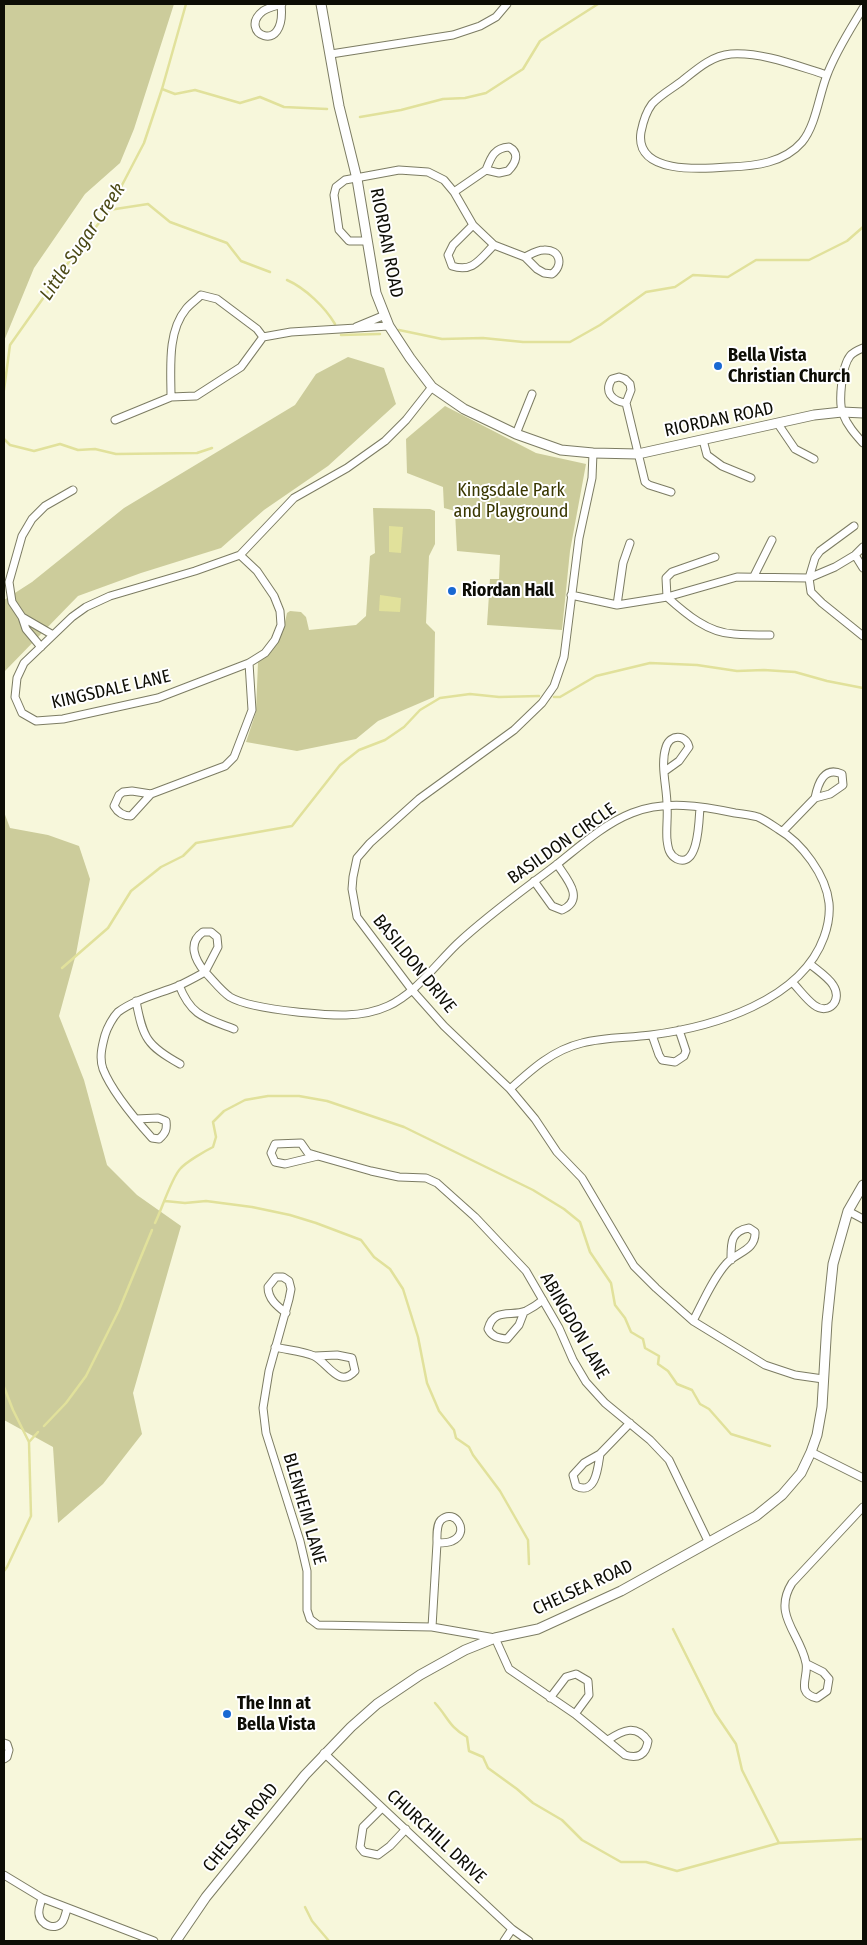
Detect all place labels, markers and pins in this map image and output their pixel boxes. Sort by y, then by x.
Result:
place label: Bella Vista Christian Church [728,345,850,388]
marker: Bella Vista Christian Church [712,360,724,372]
place label: Riordan Hall [462,580,554,602]
marker: Riordan Hall [446,585,458,597]
place label: The Inn at Bella Vista [237,1693,316,1736]
marker: The Inn at Bella Vista [221,1708,233,1720]

